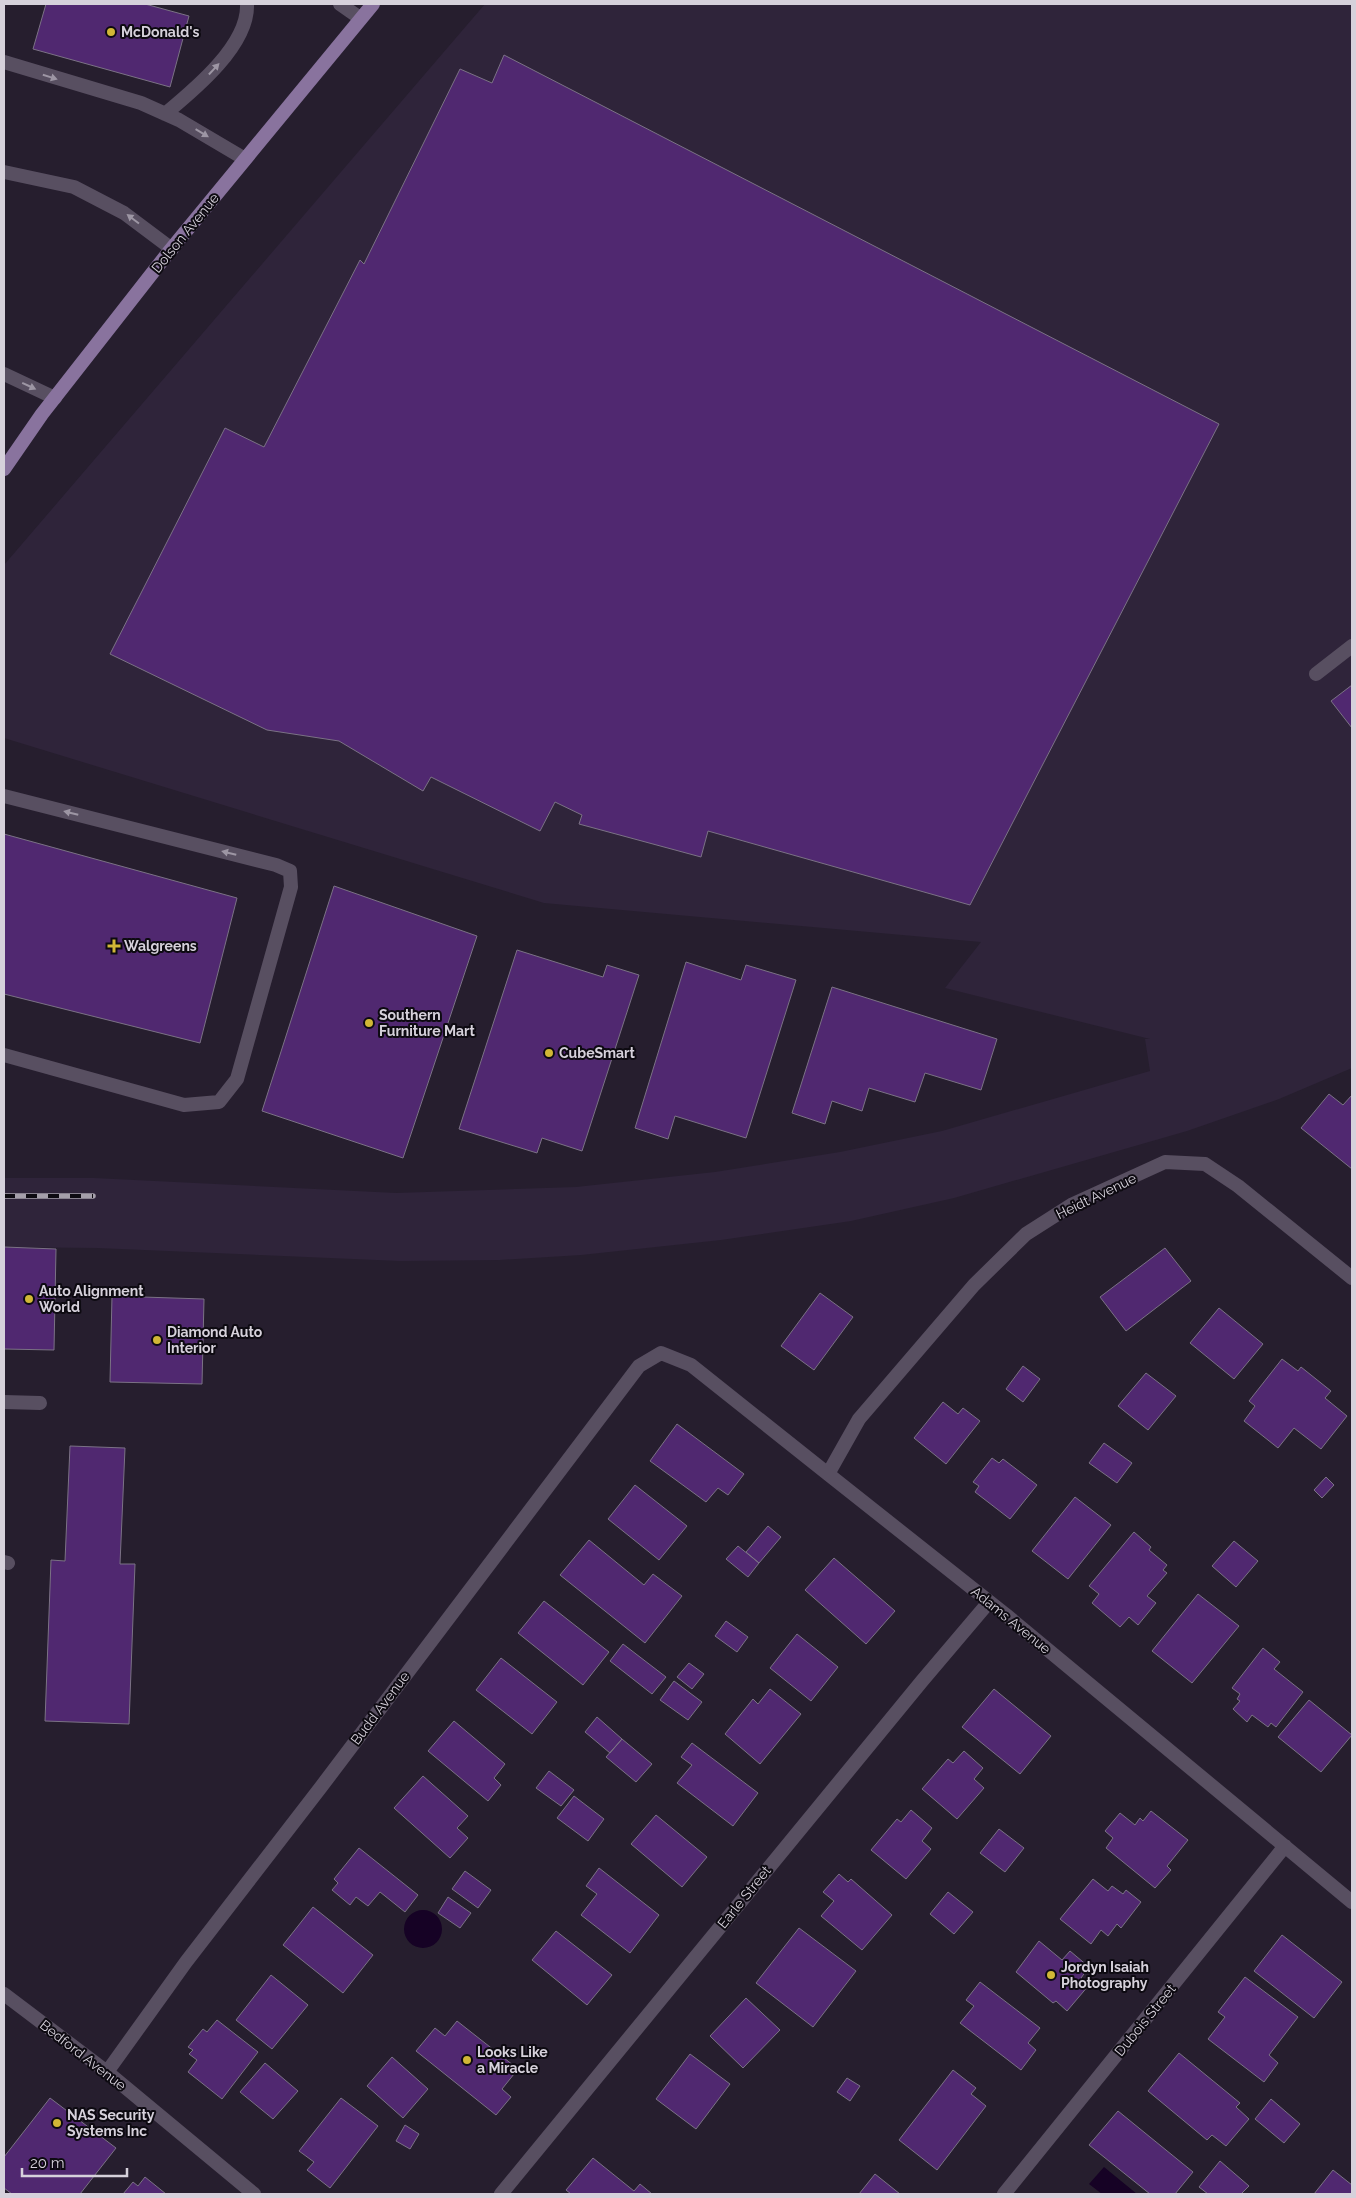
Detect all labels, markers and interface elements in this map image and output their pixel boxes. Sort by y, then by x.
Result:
place label: McDonald's [121,24,200,40]
marker: McDonald's [105,26,117,38]
one-way arrow [208,63,220,75]
one-way arrow [43,73,58,81]
one-way arrow [195,129,208,138]
street label: Dolson Avenue [148,190,222,276]
one-way arrow [127,214,140,225]
one-way arrow [22,382,36,390]
one-way arrow [64,809,79,817]
one-way arrow [221,849,236,857]
place label: Walgreens [124,938,197,954]
marker: Walgreens [108,940,120,952]
place label: Southern Furniture Mart [379,1007,475,1039]
marker: Southern Furniture Mart [363,1017,375,1029]
place label: CubeSmart [559,1045,635,1061]
marker: CubeSmart [543,1047,555,1059]
street label: Heidt Avenue [1053,1170,1139,1222]
place label: Auto Alignment World [39,1283,144,1315]
marker: Auto Alignment World [23,1293,35,1305]
place label: Diamond Auto Interior [167,1324,263,1356]
marker: Diamond Auto Interior [151,1334,163,1346]
street label: Adams Avenue [968,1583,1054,1657]
street label: Budd Avenue [347,1668,413,1748]
street label: Earle Street [714,1862,774,1931]
place label: Jordyn Isaiah Photography [1061,1959,1149,1991]
marker: Jordyn Isaiah Photography [1045,1969,1057,1981]
street label: Dubois Street [1111,1981,1179,2059]
street label: Bedford Avenue [37,2016,129,2094]
place label: Looks Like a Miracle [477,2044,548,2076]
marker: Looks Like a Miracle [461,2054,473,2066]
place label: NAS Security Systems Inc [67,2107,155,2139]
marker: NAS Security Systems Inc [51,2117,63,2129]
scale bar [22,2146,128,2178]
text: 20 m [30,2154,65,2172]

